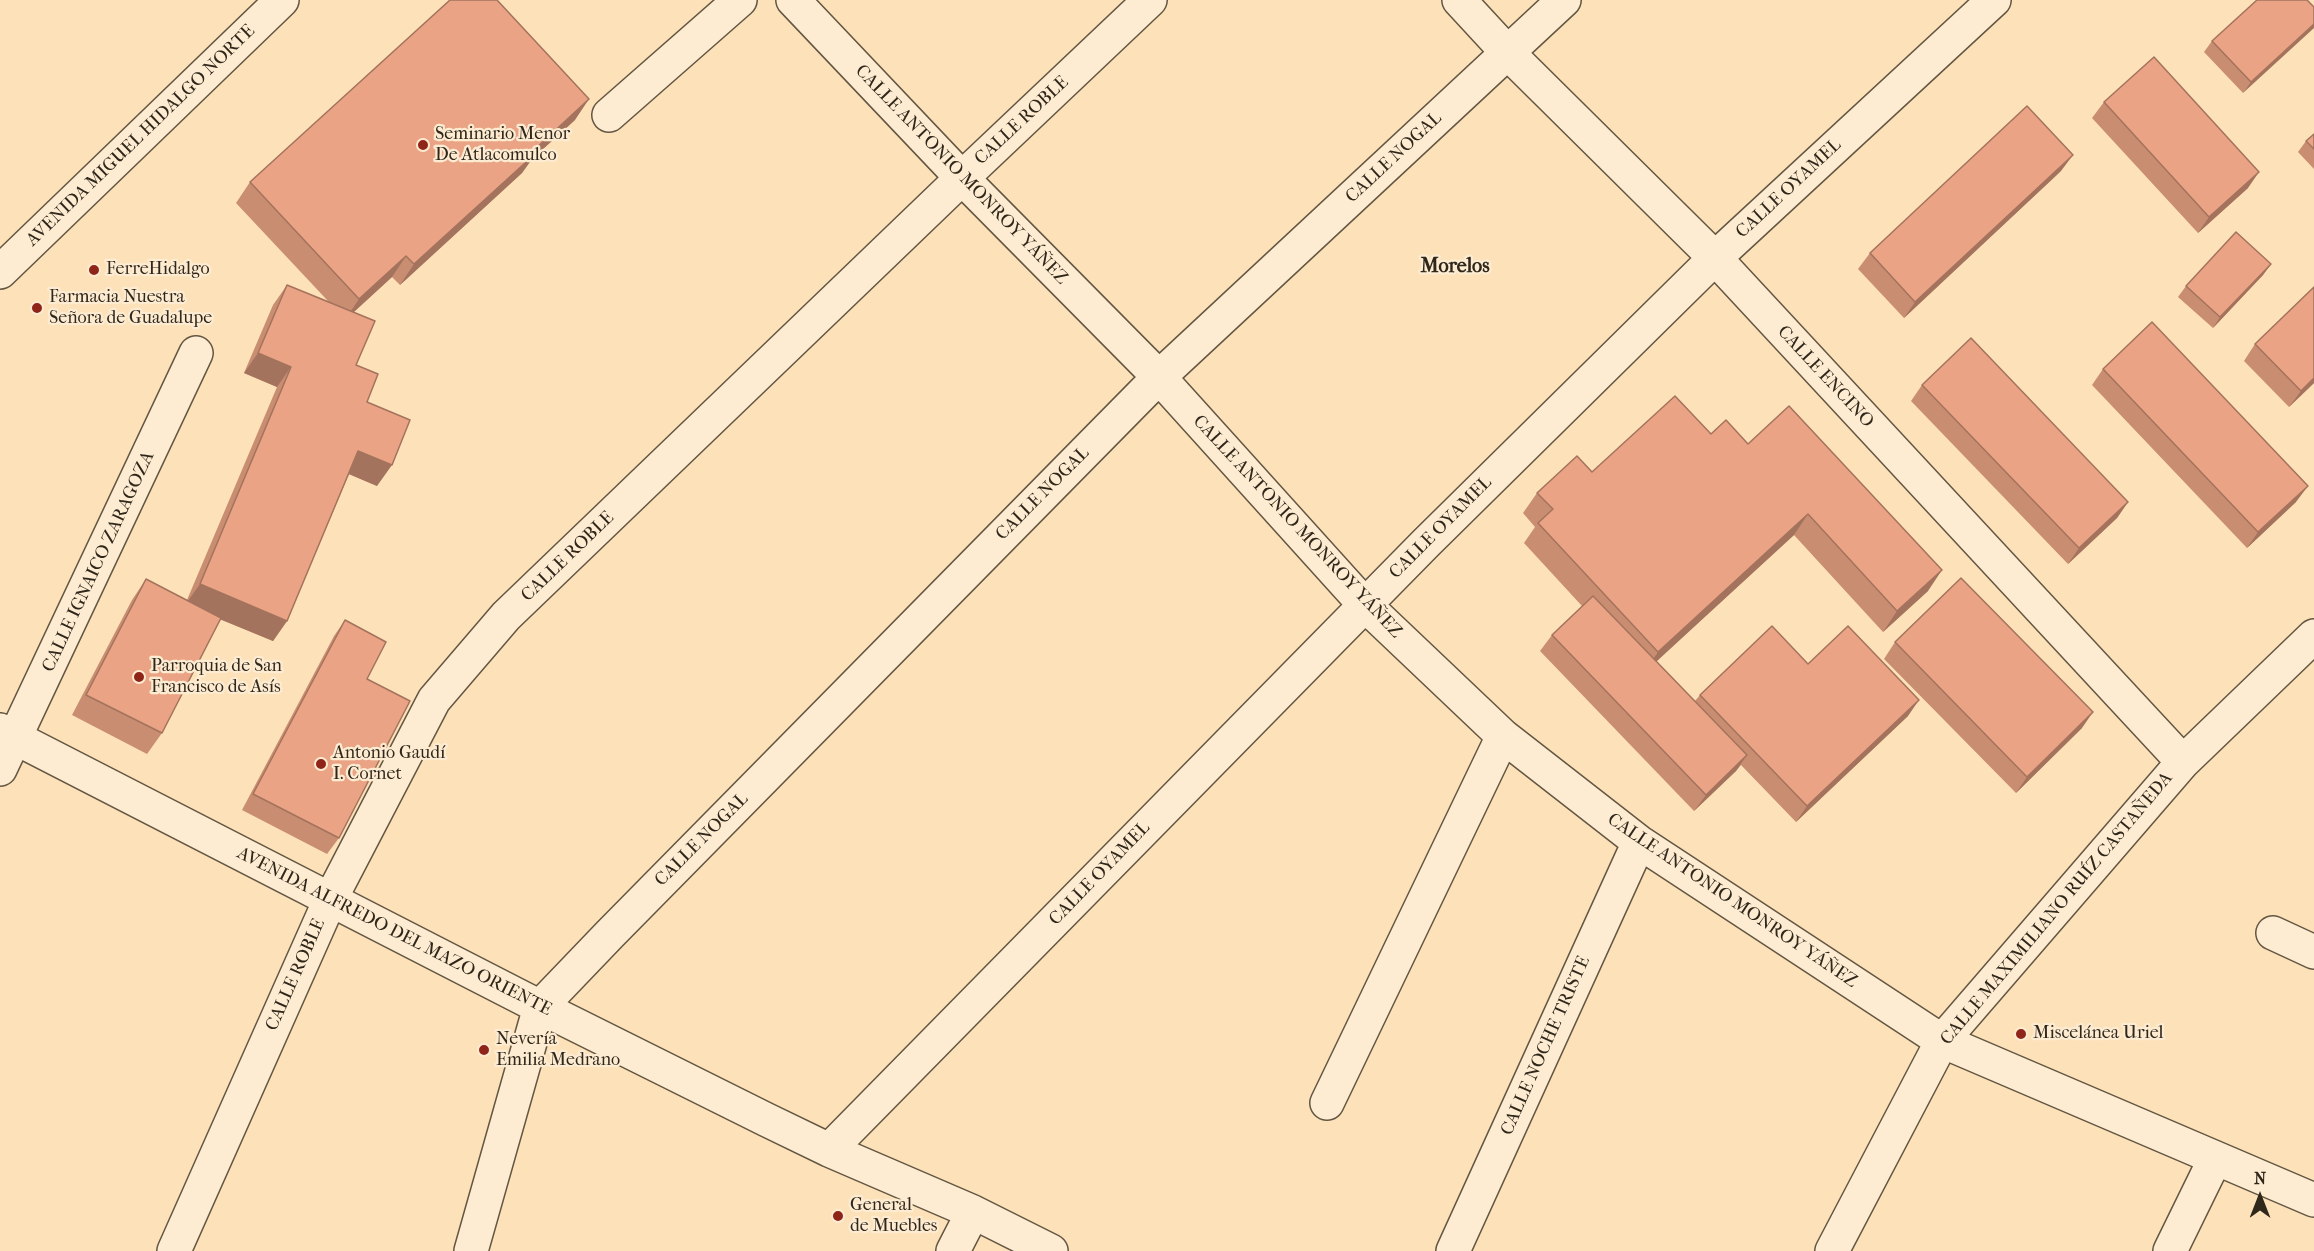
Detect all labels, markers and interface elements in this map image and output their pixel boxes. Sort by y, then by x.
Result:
street label: AVENIDA MIGUEL HIDALGO NORTE [22,21,260,251]
street label: CALLE ANTONIO MONROY YÁÑEZ [850,61,1072,289]
street label: CALLE ROBLE [971,72,1073,170]
street label: CALLE NOGAL [1342,108,1446,208]
place label: Seminario Menor De Atlacomulco [435,124,570,166]
street label: CALLE OYAMEL [1732,135,1846,243]
marker: Seminario Menor De Atlacomulco [416,138,430,152]
district label: Morelos [1420,255,1490,279]
place label: FerreHidalgo [106,259,210,281]
marker: FerreHidalgo [87,263,101,277]
place label: Farmacia Nuestra Señora de Guadalupe [49,287,212,330]
marker: Farmacia Nuestra Señora de Guadalupe [30,301,44,315]
street label: CALLE ENCINO [1772,322,1878,432]
street label: CALLE ANTONIO MONROY YÁÑEZ [1188,411,1406,643]
street label: CALLE NOGAL [992,443,1094,545]
street label: CALLE IGNAICO ZARAGOZA [38,448,160,676]
street label: CALLE OYAMEL [1385,472,1497,584]
street label: CALLE ROBLE [517,507,619,607]
place label: Parroquia de San Francisco de Asís [151,656,282,698]
marker: Parroquia de San Francisco de Asís [132,670,146,684]
place label: Antonio Gaudí I. Cornet [333,743,445,786]
marker: Antonio Gaudí I. Cornet [314,757,328,771]
street label: CALLE MAXIMILIANO RUÍZ CASTAÑEDA [1936,768,2178,1050]
street label: CALLE NOGAL [651,789,753,891]
street label: CALLE ANTONIO MONROY YÁÑEZ [1603,809,1861,993]
street label: CALLE OYAMEL [1045,818,1155,930]
street label: AVENIDA ALFREDO DEL MAZO ORIENTE [233,843,555,1021]
street label: CALLE ROBLE [262,916,330,1034]
street label: CALLE NOCHE TRISTE [1497,953,1595,1139]
place label: Miscelánea Uriel [2033,1023,2164,1045]
marker: Miscelánea Uriel [2014,1027,2028,1041]
place label: Nevería Emilia Medrano [496,1029,620,1072]
marker: Nevería Emilia Medrano [477,1043,491,1057]
north arrow [2230,1167,2290,1227]
text: N [2254,1169,2266,1188]
place label: General de Muebles [850,1195,937,1238]
marker: General de Muebles [831,1209,845,1223]

